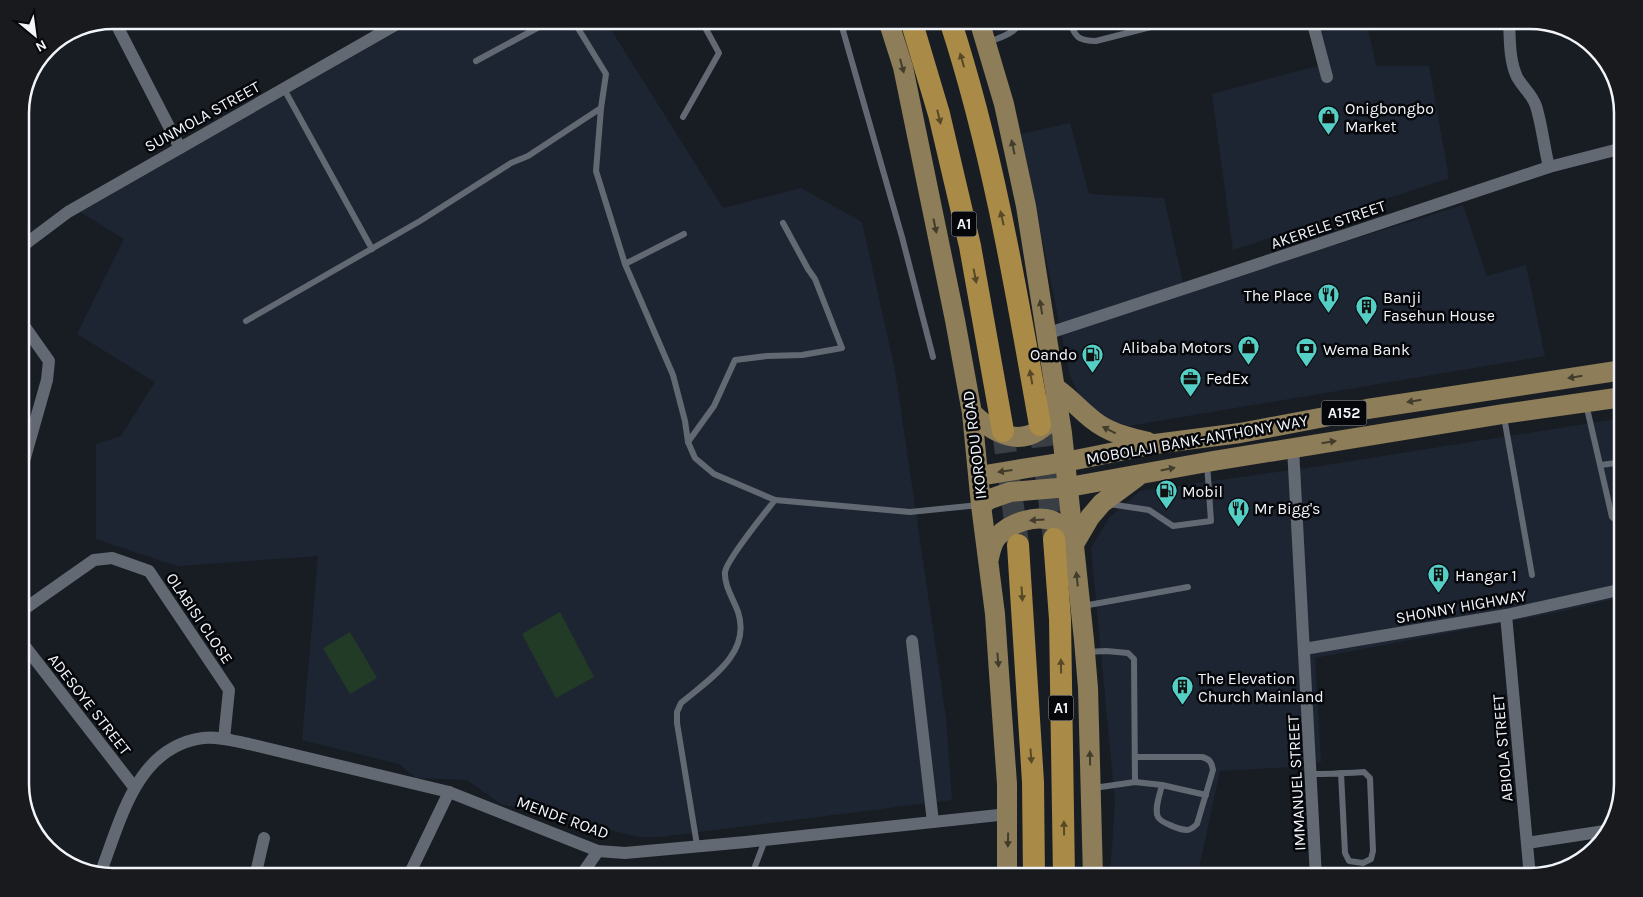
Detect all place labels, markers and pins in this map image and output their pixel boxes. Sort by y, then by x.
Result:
place label: Onigbongbo Market [1345,99,1434,136]
shop icon: Onigbongbo Market [1317,105,1341,136]
restaurant icon: The Place [1316,283,1340,314]
place label: The Place [1244,286,1312,305]
place label: Banji Fasehun House [1383,288,1495,325]
building icon: Banji Fasehun House [1355,294,1379,325]
shop icon: Alibaba Motors [1236,335,1260,366]
bank icon: Wema Bank [1295,337,1319,368]
place label: Alibaba Motors [1122,338,1232,357]
place label: Wema Bank [1323,340,1410,359]
fuel station icon: Oando [1081,342,1105,373]
place label: Oando [1030,345,1077,364]
office icon: FedEx [1178,366,1202,397]
place label: FedEx [1206,369,1249,388]
fuel station icon: Mobil [1154,479,1178,510]
place label: Mobil [1182,482,1223,501]
restaurant icon: Mr Bigg's [1226,496,1250,527]
place label: Mr Bigg's [1254,499,1321,518]
building icon: Hangar 1 [1427,563,1451,594]
place label: Hangar 1 [1455,566,1517,585]
place label: The Elevation Church Mainland [1198,669,1324,706]
building icon: The Elevation Church Mainland [1170,675,1194,706]

